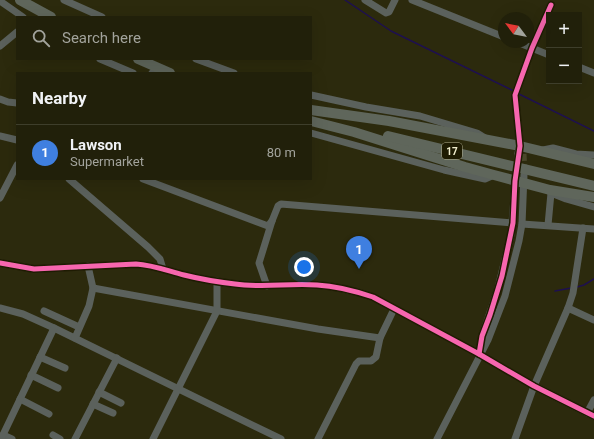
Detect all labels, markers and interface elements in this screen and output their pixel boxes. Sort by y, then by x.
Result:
north arrow [498,12,534,48]
map controls [546,12,582,84]
button: + [546,12,582,48]
search box [16,16,312,60]
icon: search [30,27,52,49]
text: Search here [62,29,141,47]
button: − [546,48,582,84]
text: Nearby [32,88,87,108]
text: Lawson [70,136,122,154]
road number: 17 [442,143,462,159]
text: 1 [41,145,49,160]
text: 80 m [267,145,296,160]
text: Supermarket [70,154,144,169]
pin: 1 [346,236,372,269]
your location [294,257,314,277]

